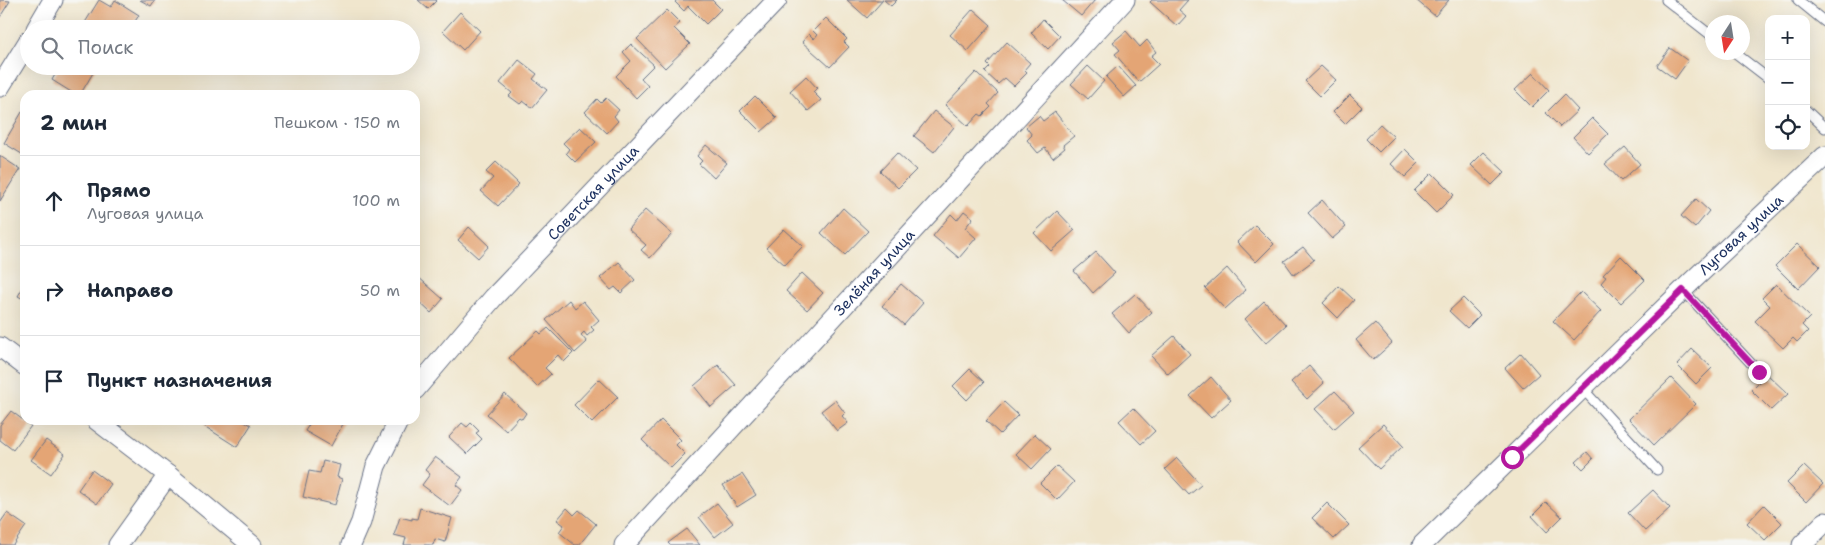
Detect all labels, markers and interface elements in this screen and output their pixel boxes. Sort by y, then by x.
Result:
north arrow [1705,15,1750,60]
map controls [1765,15,1810,150]
button: + [1765,15,1810,60]
search box [20,20,420,75]
icon: search [38,34,66,62]
text: Поиск [78,35,133,60]
button: − [1765,60,1810,105]
button: locate [1765,105,1810,150]
text: 2 мин [40,109,107,137]
text: Пешком · 150 m [274,112,400,133]
street label: Советская улица [543,140,644,245]
text: Прямо [87,178,151,203]
icon: ahead [40,187,68,215]
text: 100 m [352,190,400,211]
street label: Луговая улица [1694,190,1788,280]
text: Луговая улица [87,203,204,224]
street label: Зелёная улица [830,225,920,320]
icon: right [40,277,68,305]
text: Направо [87,278,173,303]
text: 50 m [360,280,400,301]
route end [1748,361,1771,384]
icon: arrive [40,367,68,395]
text: Пункт назначения [87,368,272,393]
route start [1501,446,1524,469]

